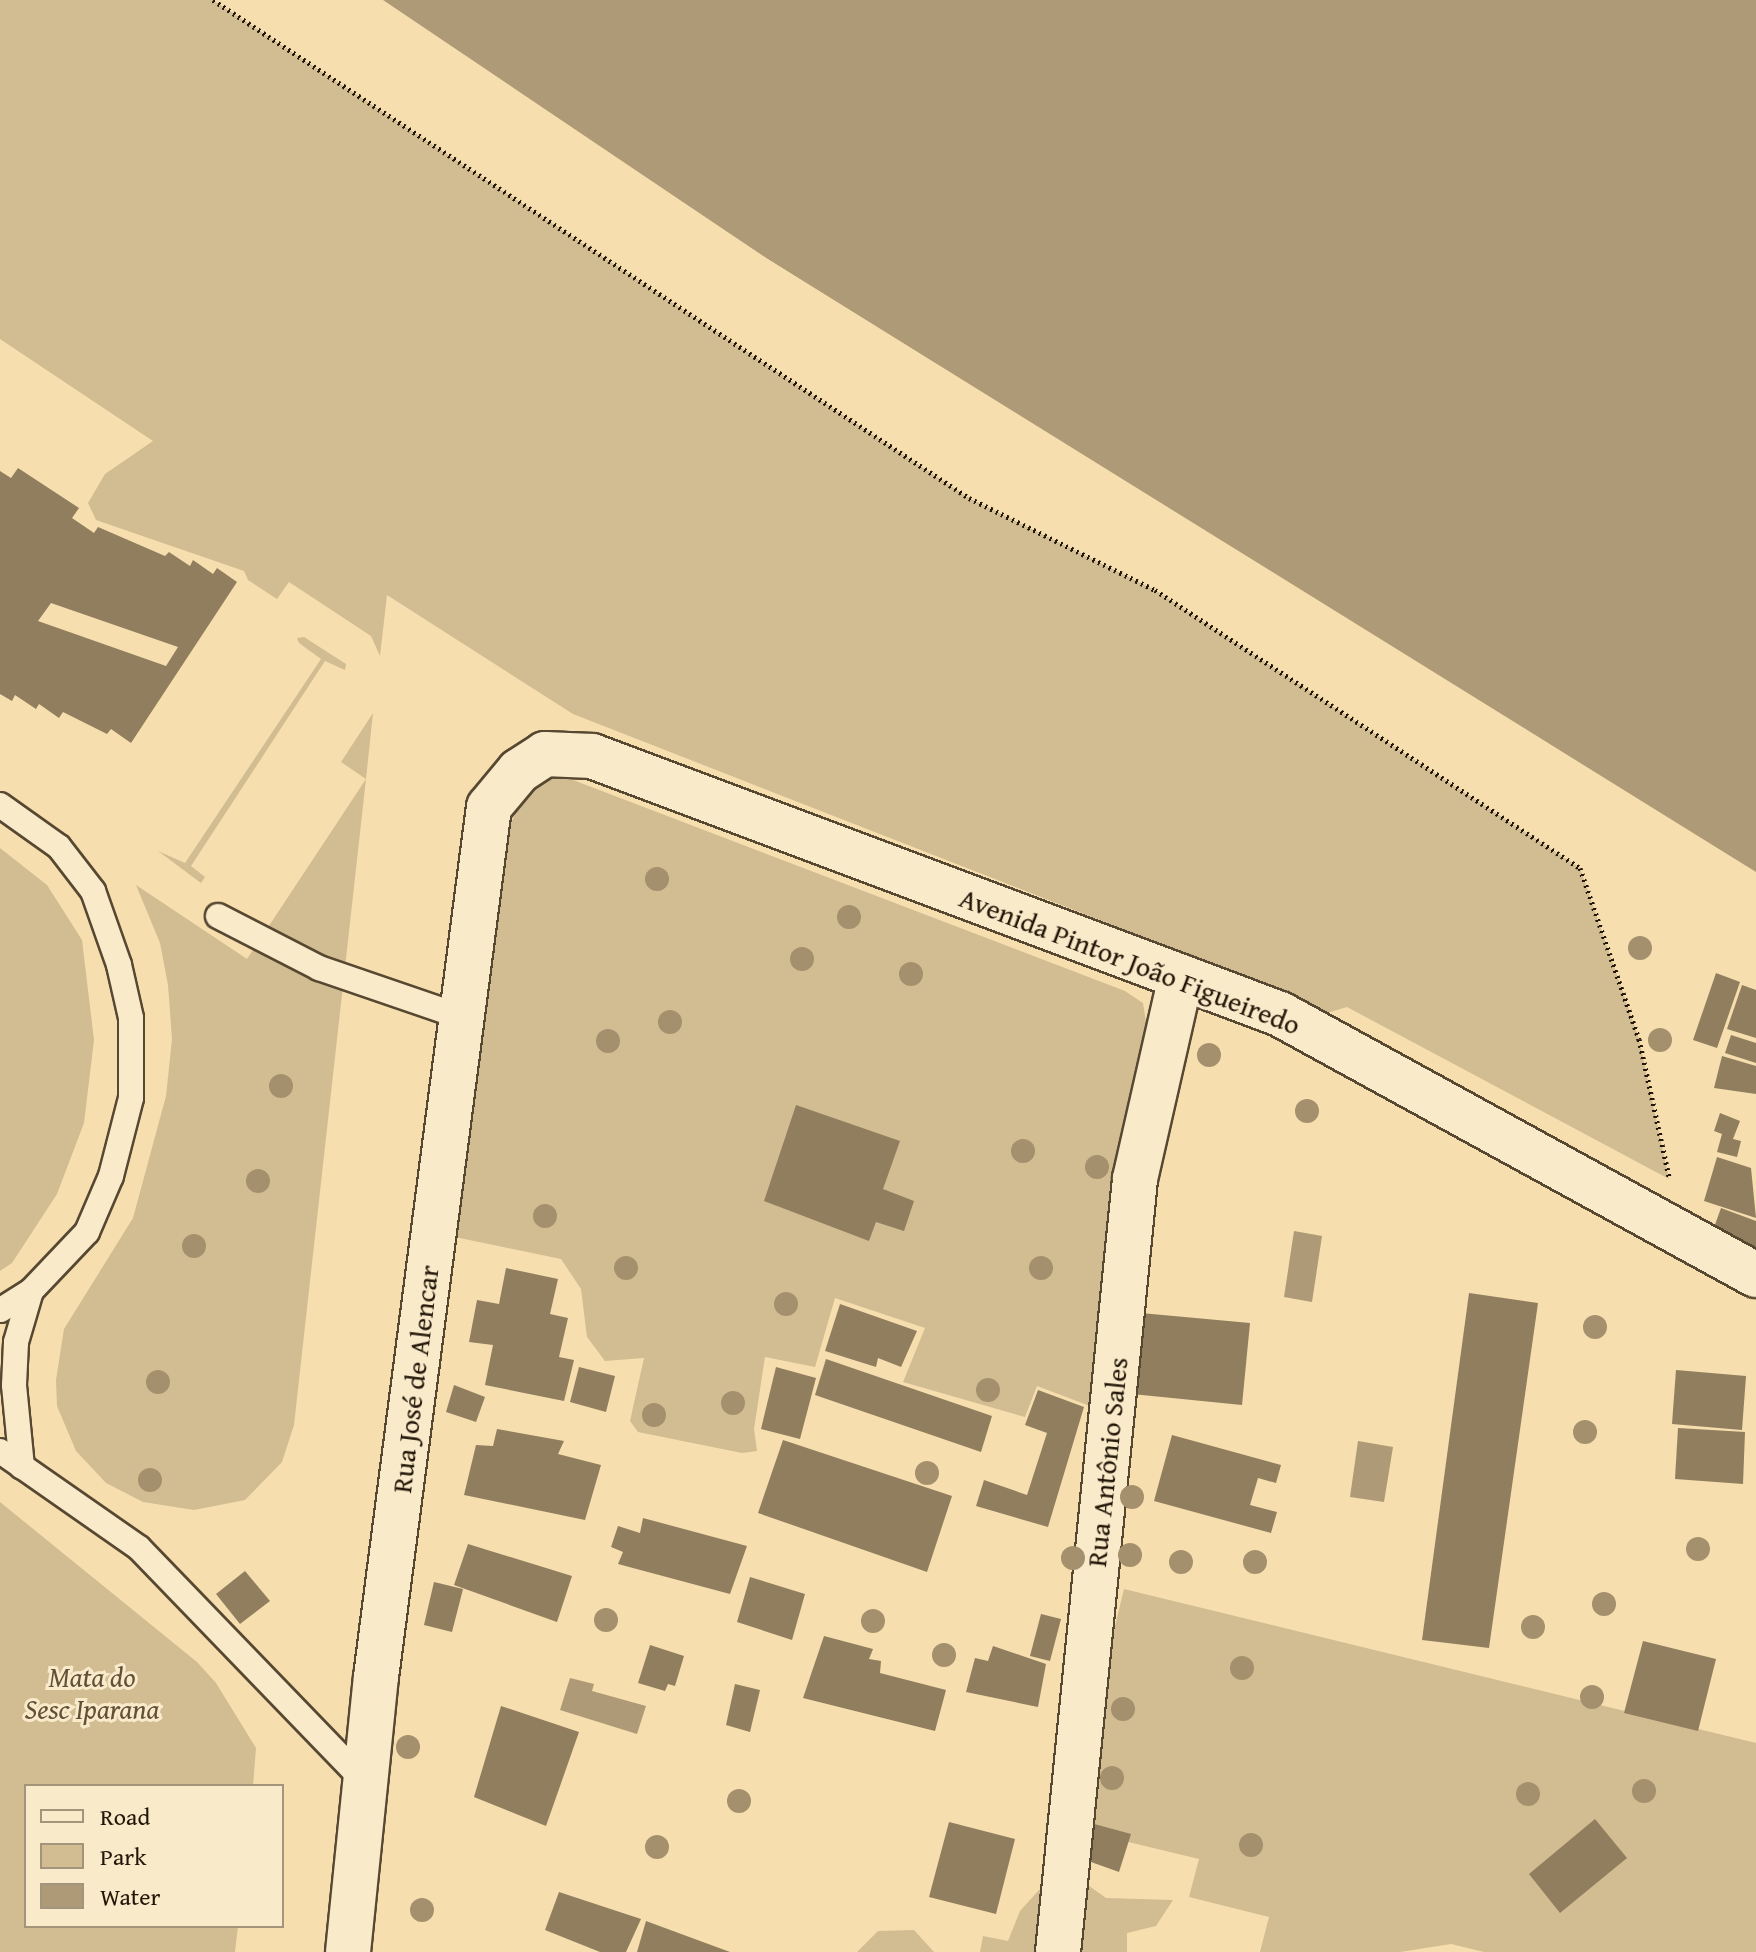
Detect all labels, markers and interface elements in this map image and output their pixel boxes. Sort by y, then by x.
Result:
street label: Avenida Pintor João Figueiredo [955,880,1305,1042]
street label: Rua José de Alencar [384,1263,446,1495]
street label: Rua Antônio Sales [1079,1356,1135,1568]
park label: Mata do Sesc Iparana [25,1660,159,1726]
legend [24,1784,284,1928]
text: Road [100,1799,150,1834]
text: Park [100,1839,146,1874]
text: Water [100,1879,160,1914]

